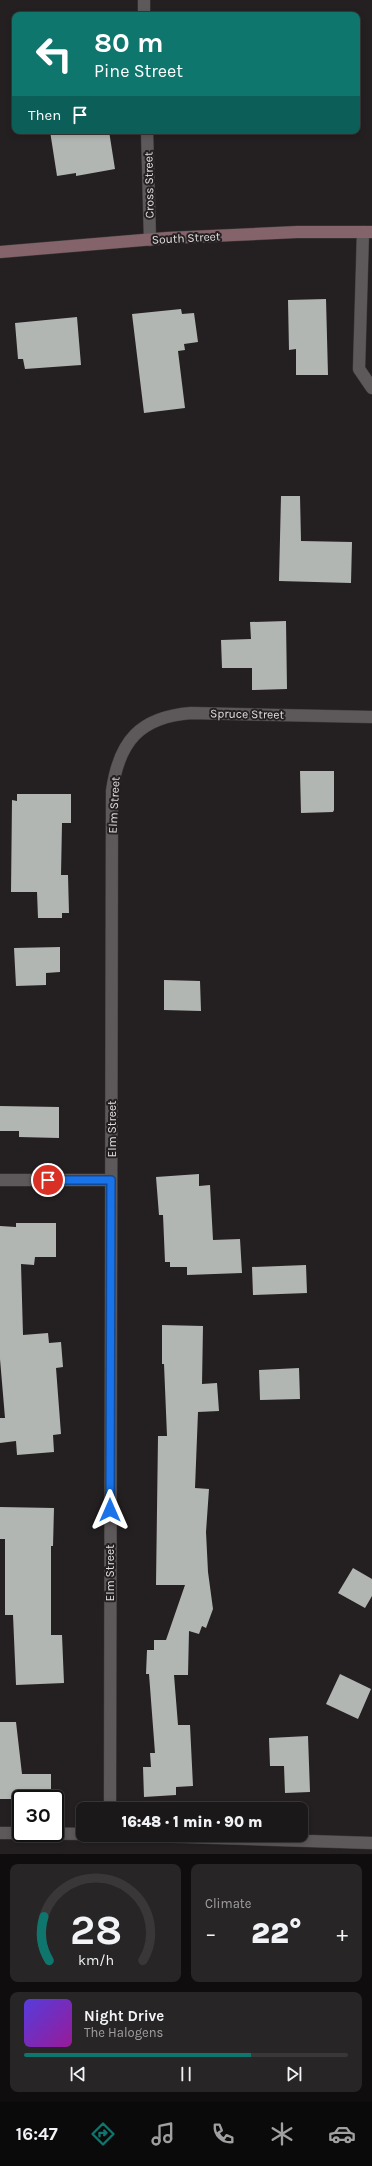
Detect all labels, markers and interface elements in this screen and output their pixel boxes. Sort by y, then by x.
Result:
text: 80 m [94,26,163,59]
icon: left [28,28,80,80]
text: Pine Street [94,60,183,82]
icon: arrive [69,104,91,126]
text: Then [28,106,61,124]
street label: Cross Street [141,151,157,218]
street label: South Street [151,229,221,247]
street label: Spruce Street [210,706,285,722]
street label: Elm Street [106,776,123,834]
street label: Elm Street [105,1100,119,1158]
pin [31,1163,65,1197]
icon: arrive [37,1169,59,1191]
position arrow [89,1489,131,1531]
street label: Elm Street [103,1544,117,1602]
speed limit sign: 30 [12,1790,64,1842]
text: 16:48 · 1 min · 90 m [121,1813,263,1831]
text: Climate [205,1896,251,1911]
text: 28 [69,1906,122,1954]
text: 22° [251,1915,302,1951]
text: − [205,1921,217,1947]
text: + [336,1921,348,1947]
text: km/h [77,1952,114,1969]
text: Night Drive [84,2007,164,2025]
text: The Halogens [84,2025,163,2040]
icon: previous [67,2063,89,2085]
icon: pause [175,2063,197,2085]
icon: next [283,2063,305,2085]
icon: directions [89,2120,117,2148]
icon: music [149,2120,177,2148]
icon: phone [209,2120,237,2148]
icon: climate [268,2120,296,2148]
icon: car [328,2120,356,2148]
text: 16:47 [16,2123,58,2145]

